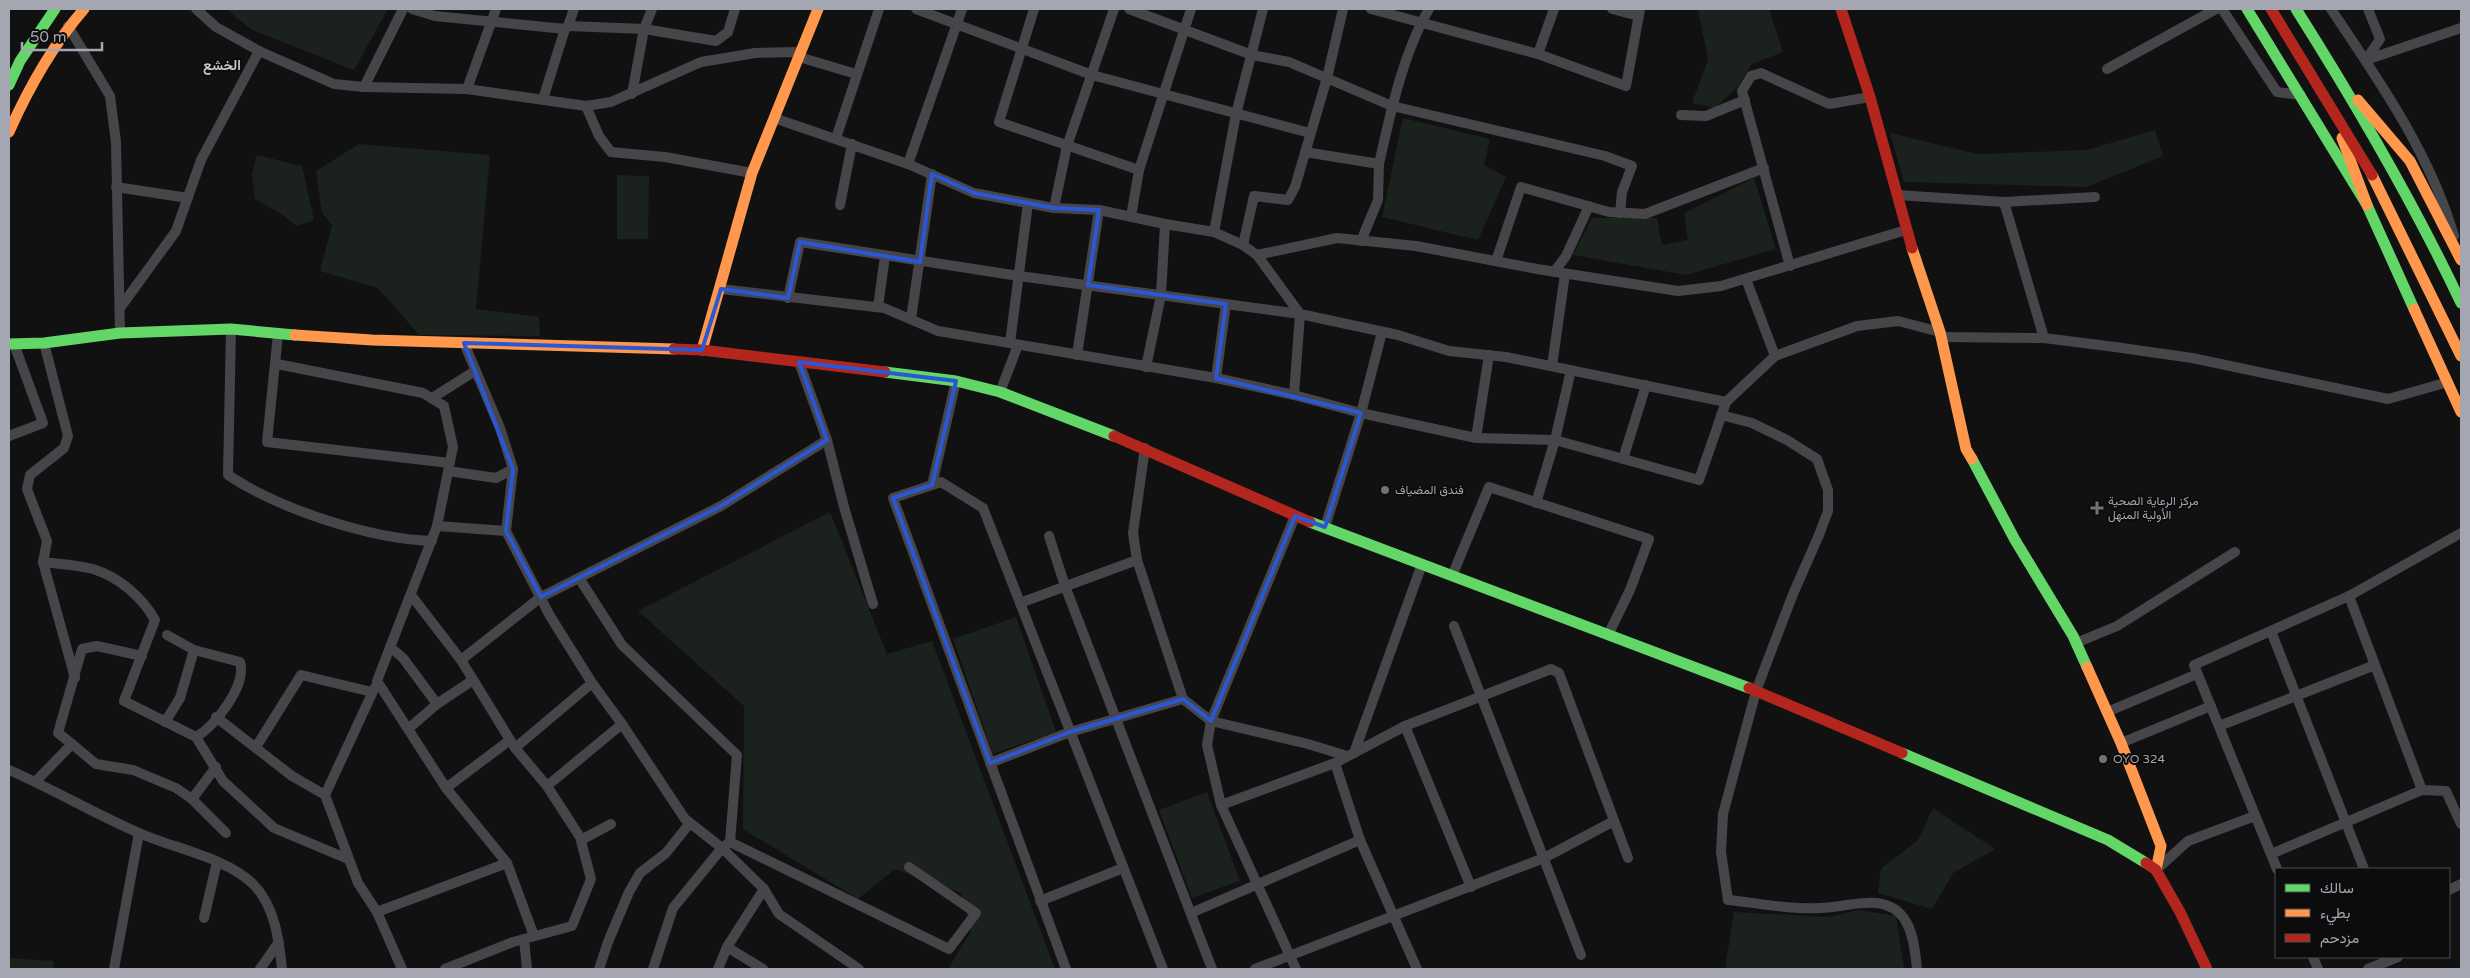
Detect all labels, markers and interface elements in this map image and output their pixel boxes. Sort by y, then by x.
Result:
scale bar [22,20,102,52]
text: 50 m [30,28,67,46]
district label: الخشع [203,57,241,75]
place label: فندق المضياف [1395,483,1464,497]
marker: فندق المضياف [1379,484,1391,496]
place label: مركز الرعاية الصحية الأولية المنهل [2108,494,2199,523]
marker: مركز الرعاية الصحية الأولية المنهل [2090,501,2104,515]
place label: OYO 324 [2113,752,2166,766]
marker: OYO 324 [2097,753,2109,765]
legend [2275,868,2450,958]
text: سالك [2320,879,2354,897]
text: بطيء [2320,904,2350,926]
text: مزدحم [2320,929,2359,948]

